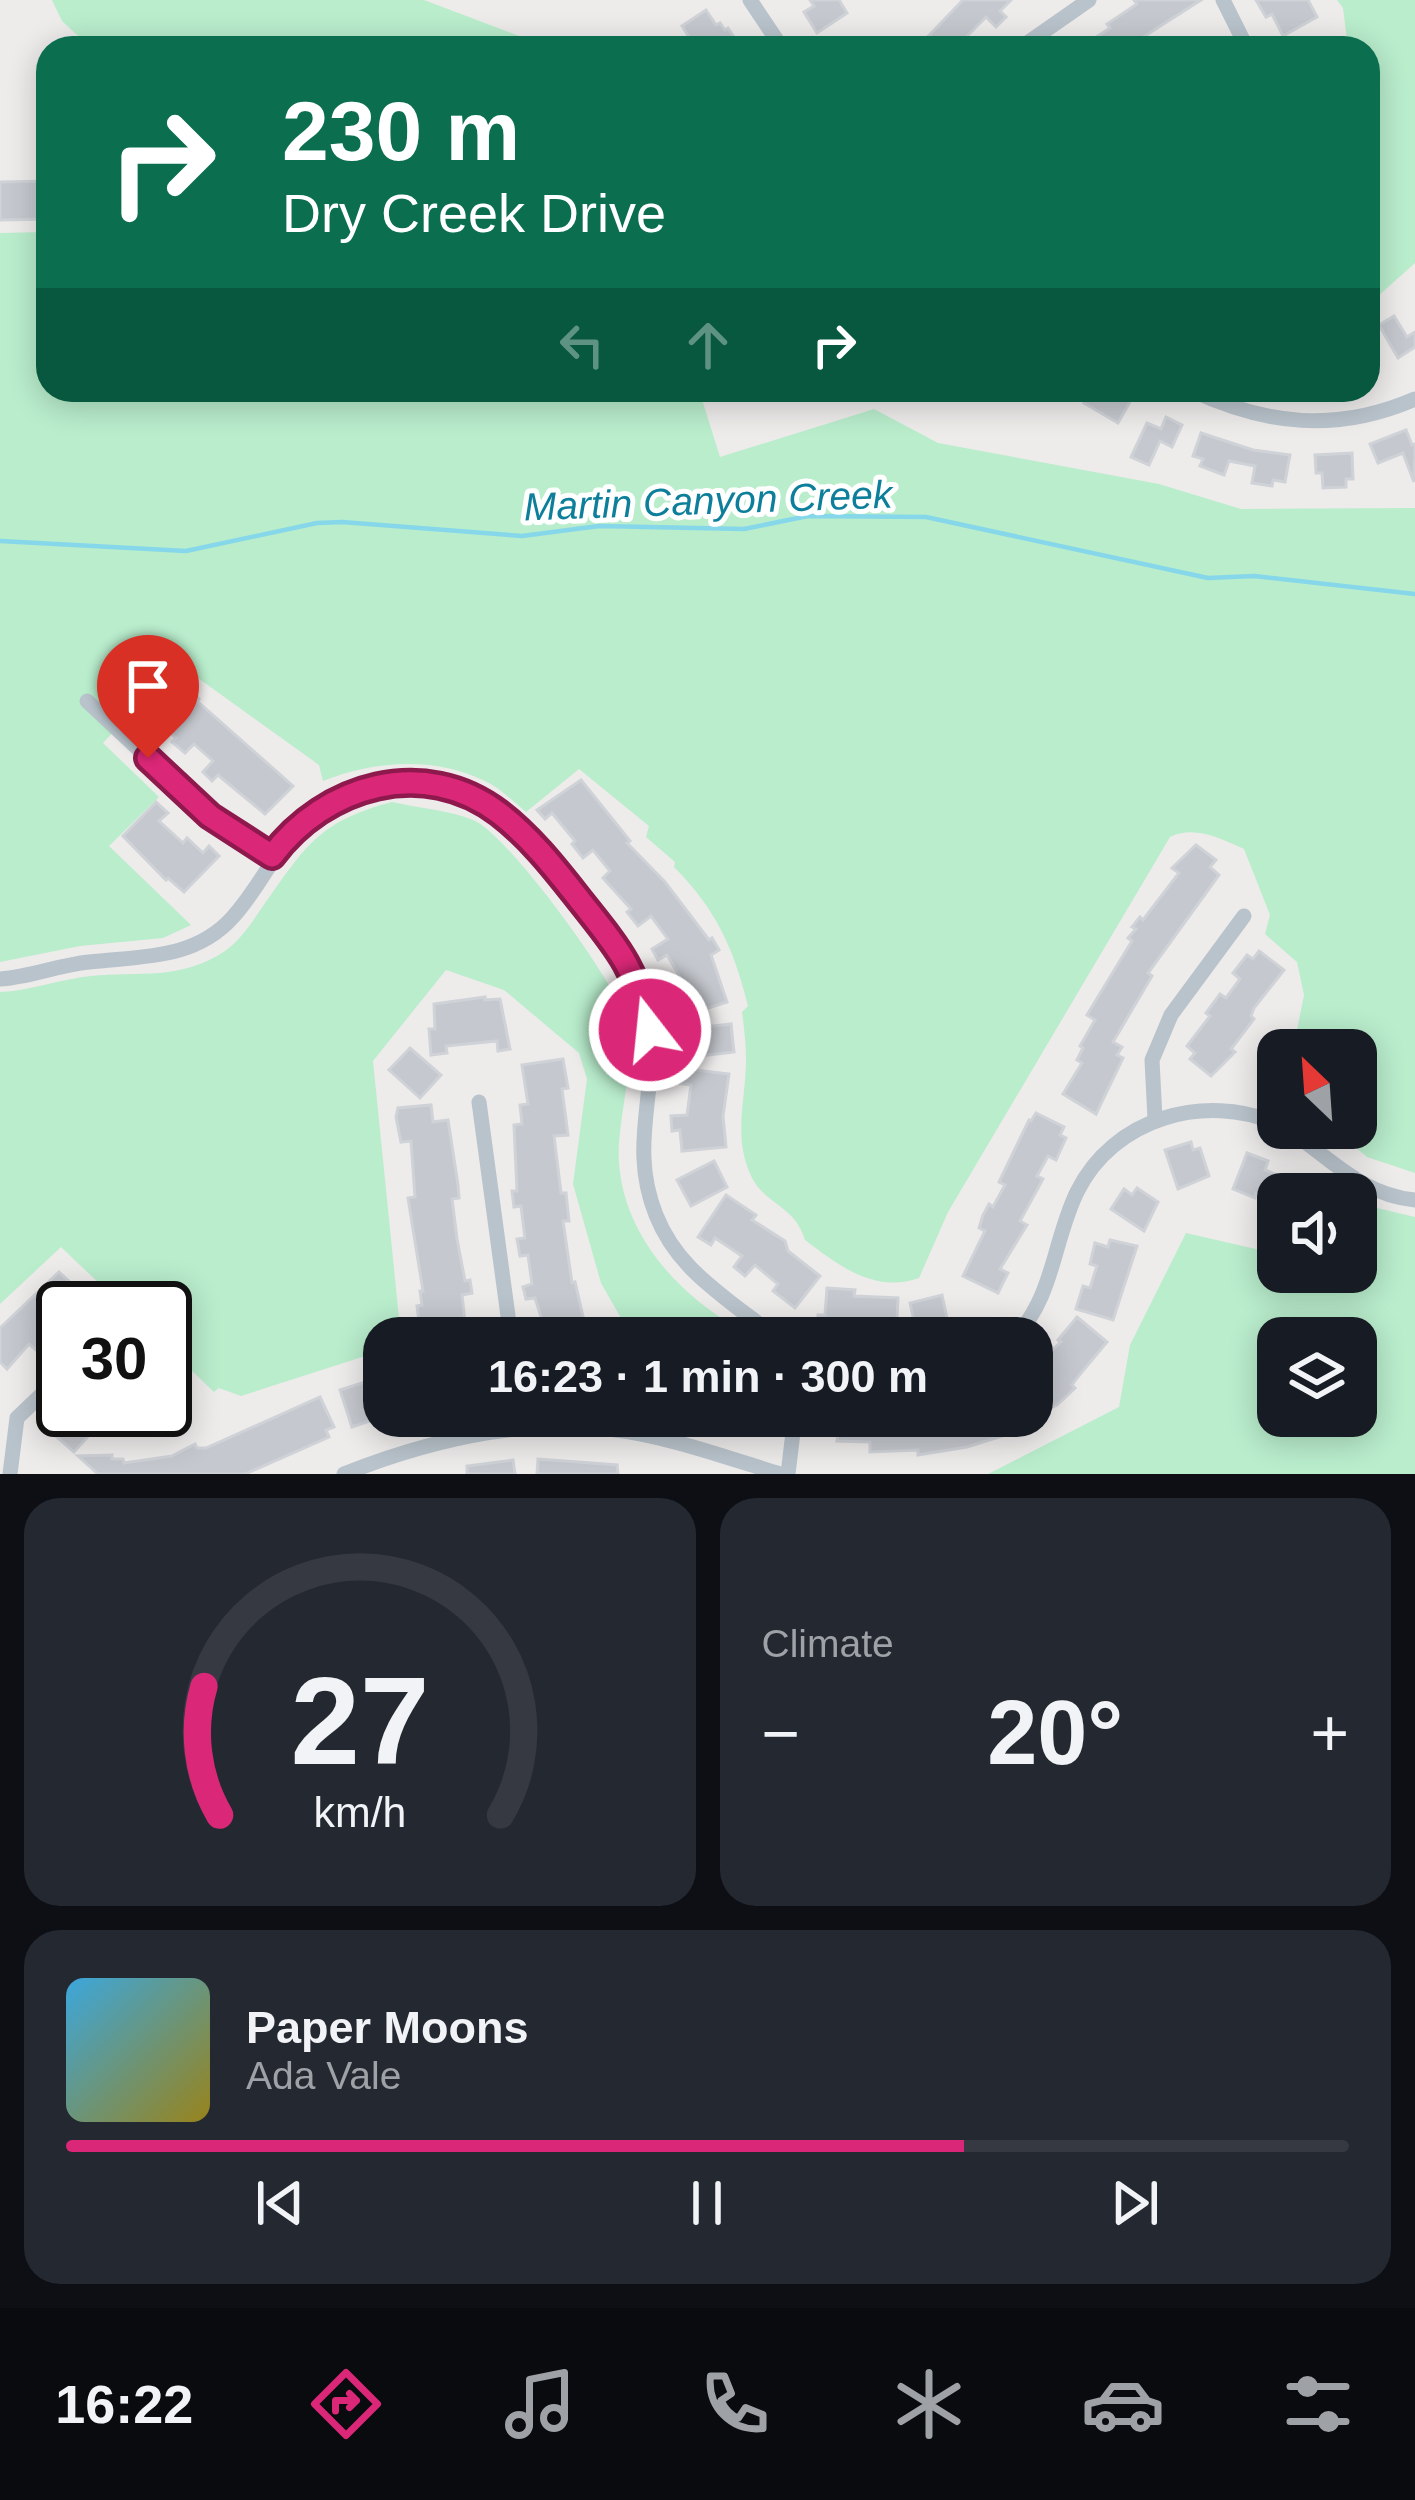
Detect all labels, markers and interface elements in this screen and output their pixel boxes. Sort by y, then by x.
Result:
icon: right [84,84,240,240]
text: 230 m [282,84,520,178]
text: Dry Creek Drive [282,183,666,243]
icon: left [549,312,615,378]
icon: ahead [675,312,741,378]
icon: right [801,312,867,378]
water label: Martin Canyon Creek [523,472,895,528]
pin [97,635,199,758]
icon: arrive [115,653,181,719]
position arrow [587,967,713,1093]
north arrow [1257,1029,1377,1149]
map controls [1257,1029,1377,1437]
button: sound [1257,1173,1377,1293]
speed limit sign: 30 [36,1281,192,1437]
button: layers [1257,1317,1377,1437]
text: 16:23 · 1 min · 300 m [488,1351,928,1402]
text: Climate [762,1622,894,1665]
text: 27 [290,1651,429,1790]
text: 20° [987,1683,1123,1783]
text: − [762,1696,800,1770]
text: + [1310,1696,1349,1770]
text: km/h [313,1788,406,1836]
text: Paper Moons [246,2002,529,2053]
text: Ada Vale [246,2054,401,2097]
icon: previous [247,2170,313,2236]
icon: pause [674,2170,740,2236]
icon: next [1102,2170,1168,2236]
icon: directions [304,2362,388,2446]
icon: music [498,2362,582,2446]
icon: phone [693,2362,777,2446]
icon: climate [887,2362,971,2446]
icon: car [1081,2362,1165,2446]
icon: filters [1276,2362,1360,2446]
text: 16:22 [55,2374,193,2434]

